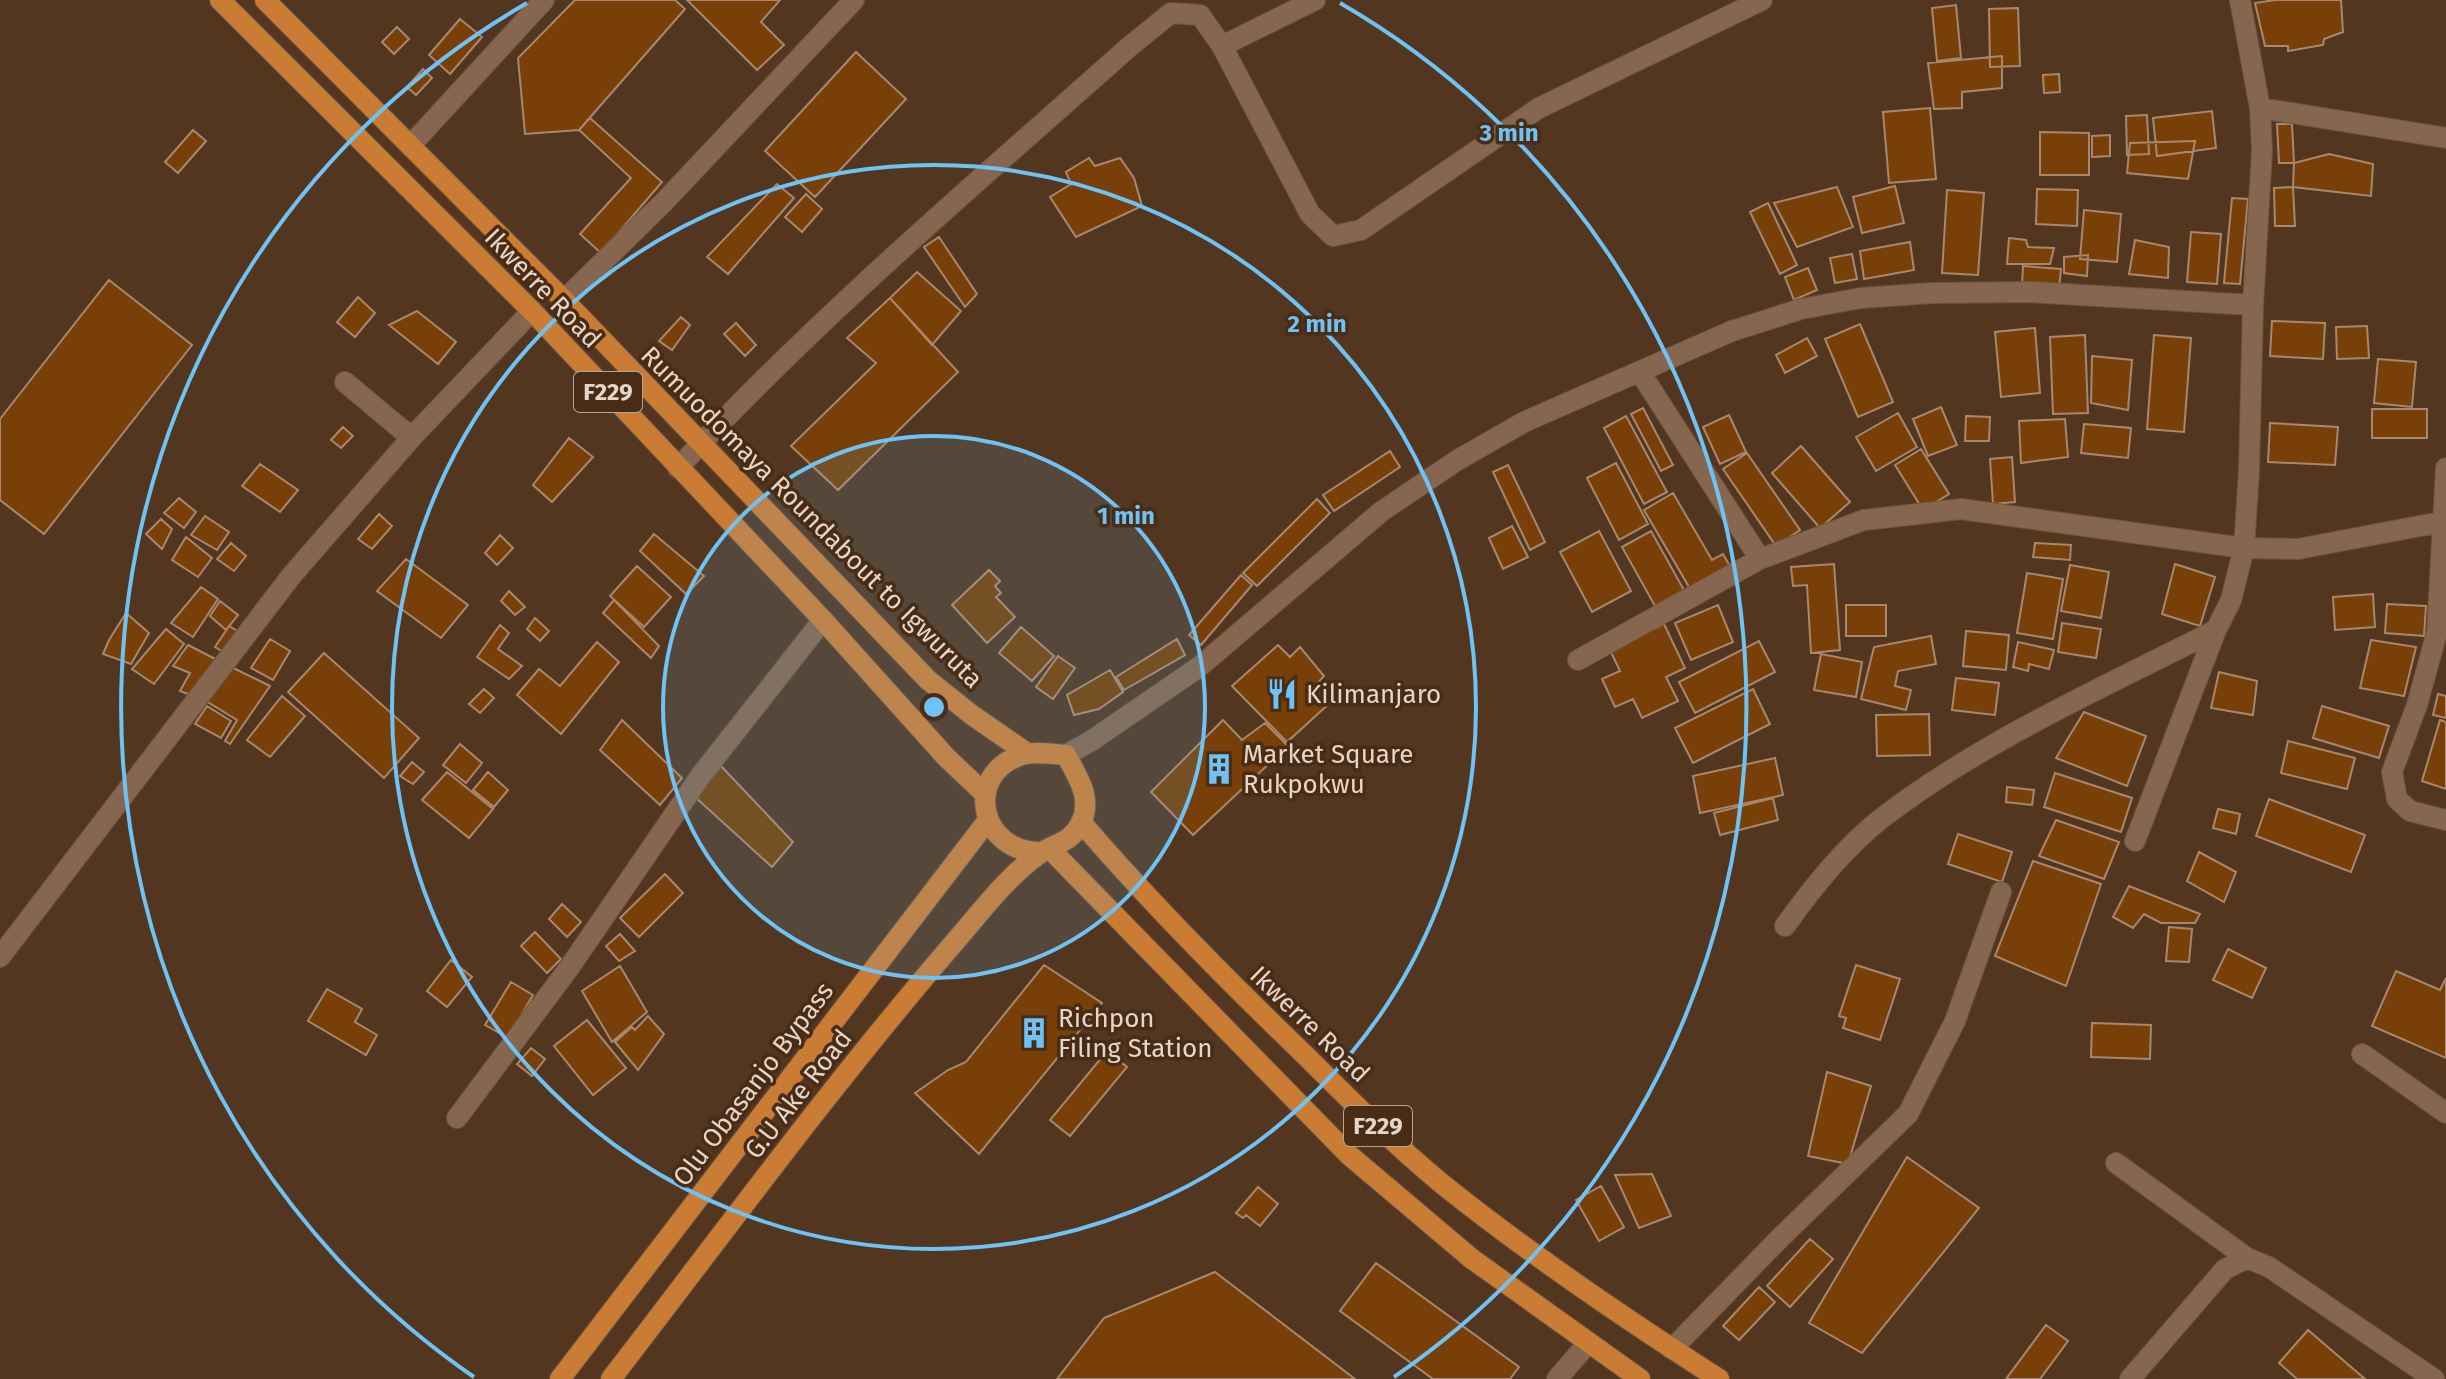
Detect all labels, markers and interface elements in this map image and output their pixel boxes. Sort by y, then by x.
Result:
text: 3 min [1478,119,1539,147]
street label: Ikwerre Road [478,222,607,355]
text: 2 min [1288,310,1347,338]
street label: Rumuodomaya Roundabout to Igwuruta [634,340,989,695]
road number: F229 [574,372,642,412]
text: 1 min [1097,502,1155,530]
restaurant icon: Kilimanjaro [1265,677,1299,711]
place label: Kilimanjaro [1306,679,1441,710]
centre of rings [920,693,948,721]
place label: Market Square Rukpokwu [1243,739,1413,800]
building icon: Market Square Rukpokwu [1202,752,1236,786]
street label: Ikwerre Road [1243,960,1376,1089]
street label: Olu Obasanjo Bypass [667,976,840,1192]
place label: Richpon Filing Station [1058,1003,1212,1064]
building icon: Richpon Filing Station [1017,1016,1051,1050]
street label: G.U Ake Road [738,1024,858,1165]
road number: F229 [1344,1106,1412,1146]

